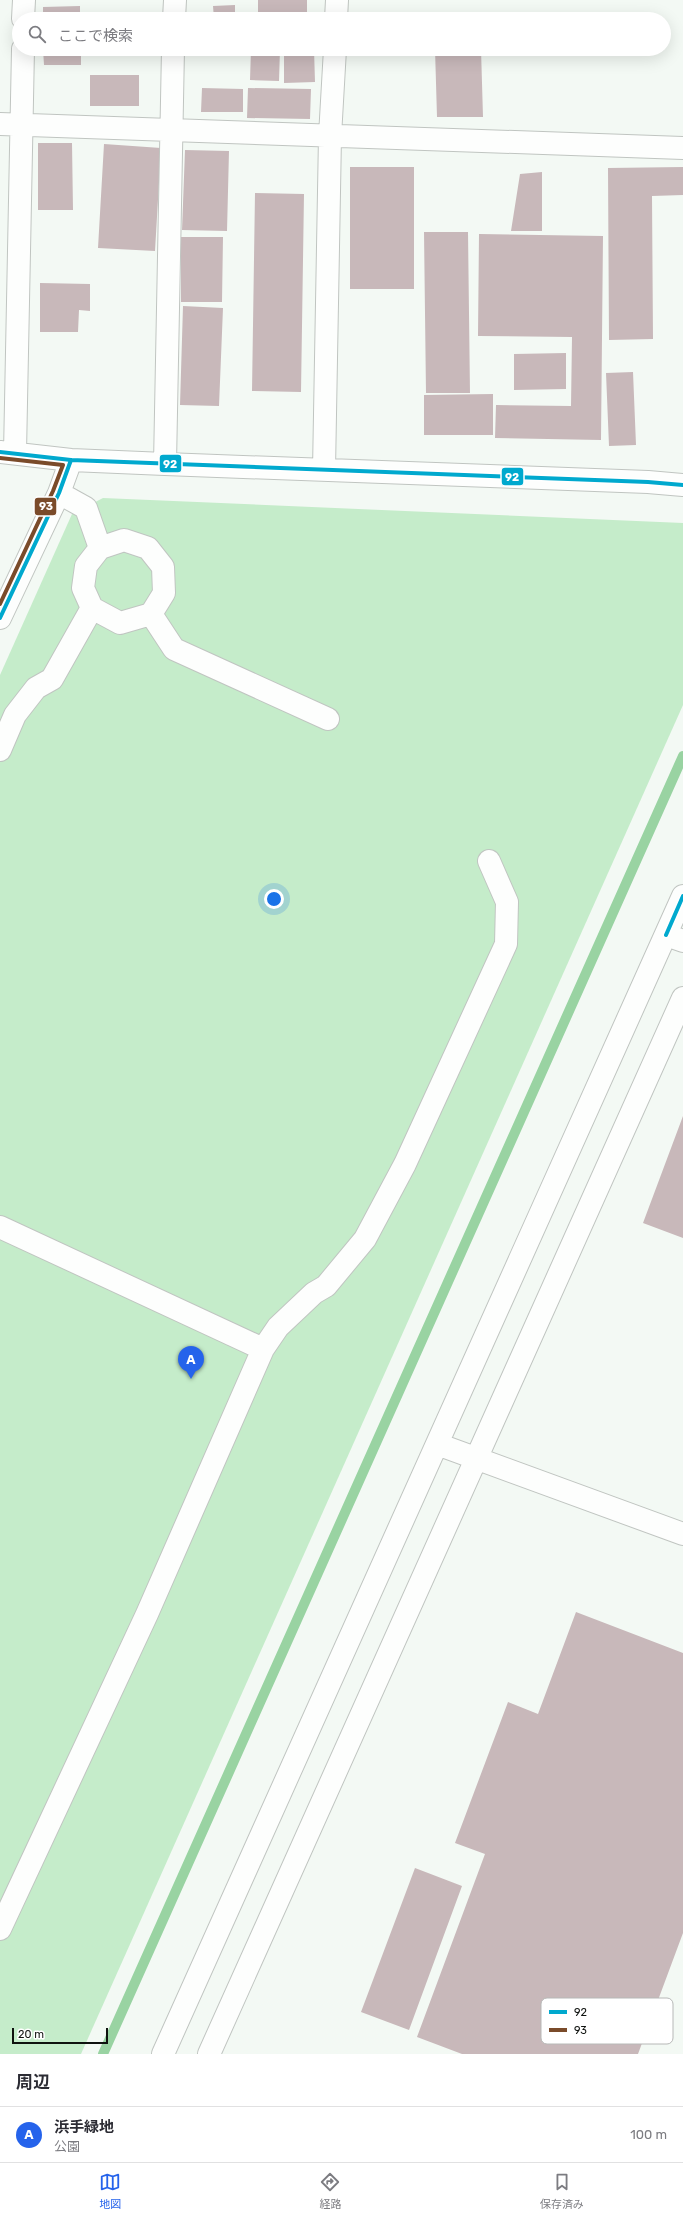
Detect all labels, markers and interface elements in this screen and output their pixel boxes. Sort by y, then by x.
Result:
search box [12,12,671,56]
icon: search [26,23,48,45]
text: ここで検索 [58,27,133,45]
line badge: 92 [159,454,182,473]
text: 92 [163,458,177,471]
line badge: 92 [501,467,524,486]
text: 92 [505,471,519,484]
line badge: 93 [34,497,57,516]
text: 93 [39,500,53,513]
your location [264,889,284,909]
pin: A [178,1346,204,1379]
legend [541,1998,673,2044]
text: 92 [574,2006,587,2019]
text: 93 [574,2024,587,2037]
scale bar [12,2026,108,2045]
text: 20 m [18,2028,44,2041]
text: 周辺 [16,2072,50,2092]
text: 浜手緑地 [54,2118,114,2136]
text: A [24,2127,34,2142]
text: 100 m [630,2127,667,2142]
text: 公園 [54,2139,80,2154]
tab: 地図 [99,2171,121,2211]
tab: 経路 [319,2171,341,2211]
tab: 保存済み [540,2171,584,2211]

